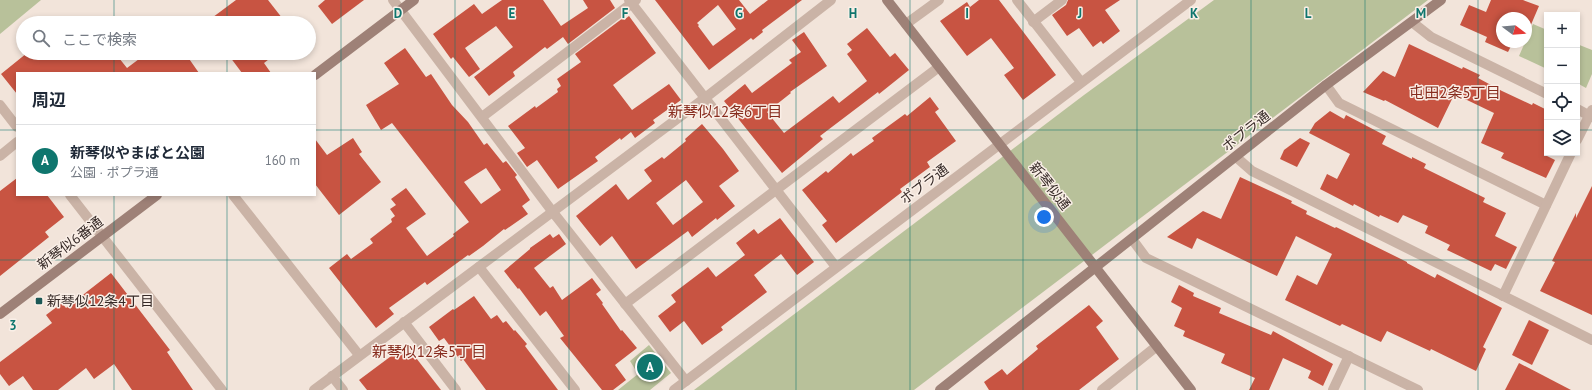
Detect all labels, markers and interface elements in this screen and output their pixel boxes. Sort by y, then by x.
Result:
text: D [394,5,402,22]
text: E [509,5,516,22]
text: F [622,5,629,22]
text: G [735,5,743,22]
text: H [849,5,857,22]
text: I [965,5,969,22]
text: J [1077,5,1082,22]
text: K [1190,5,1198,22]
text: L [1305,5,1312,22]
text: M [1416,5,1426,22]
north arrow [1496,12,1532,48]
map controls [1544,12,1580,156]
button: + [1544,12,1580,48]
search box [16,16,316,60]
icon: search [30,27,52,49]
text: ここで検索 [62,30,137,49]
button: − [1544,48,1580,84]
district label: 屯田2条5丁目 [1409,83,1501,102]
button: locate [1544,84,1580,120]
text: 周辺 [32,89,66,111]
district label: 新琴似12条6丁目 [668,102,782,121]
street label: ポプラ通 [1218,107,1274,155]
button: layers [1544,120,1580,156]
text: 新琴似やまばと公園 [70,143,205,162]
text: A [41,152,49,169]
text: 160 m [265,152,300,169]
street label: 新琴似通 [1026,158,1074,214]
street label: ポプラ通 [896,160,952,208]
text: 公園 · ポプラ通 [70,164,158,181]
your location [1034,207,1054,227]
street label: 新琴似6番通 [34,212,106,274]
place label: 新琴似12条4丁目 [47,292,154,310]
marker: 新琴似12条4丁目 [34,296,44,306]
text: 3 [9,317,17,334]
district label: 新琴似12条5丁目 [372,342,486,361]
pin: A [637,352,663,382]

